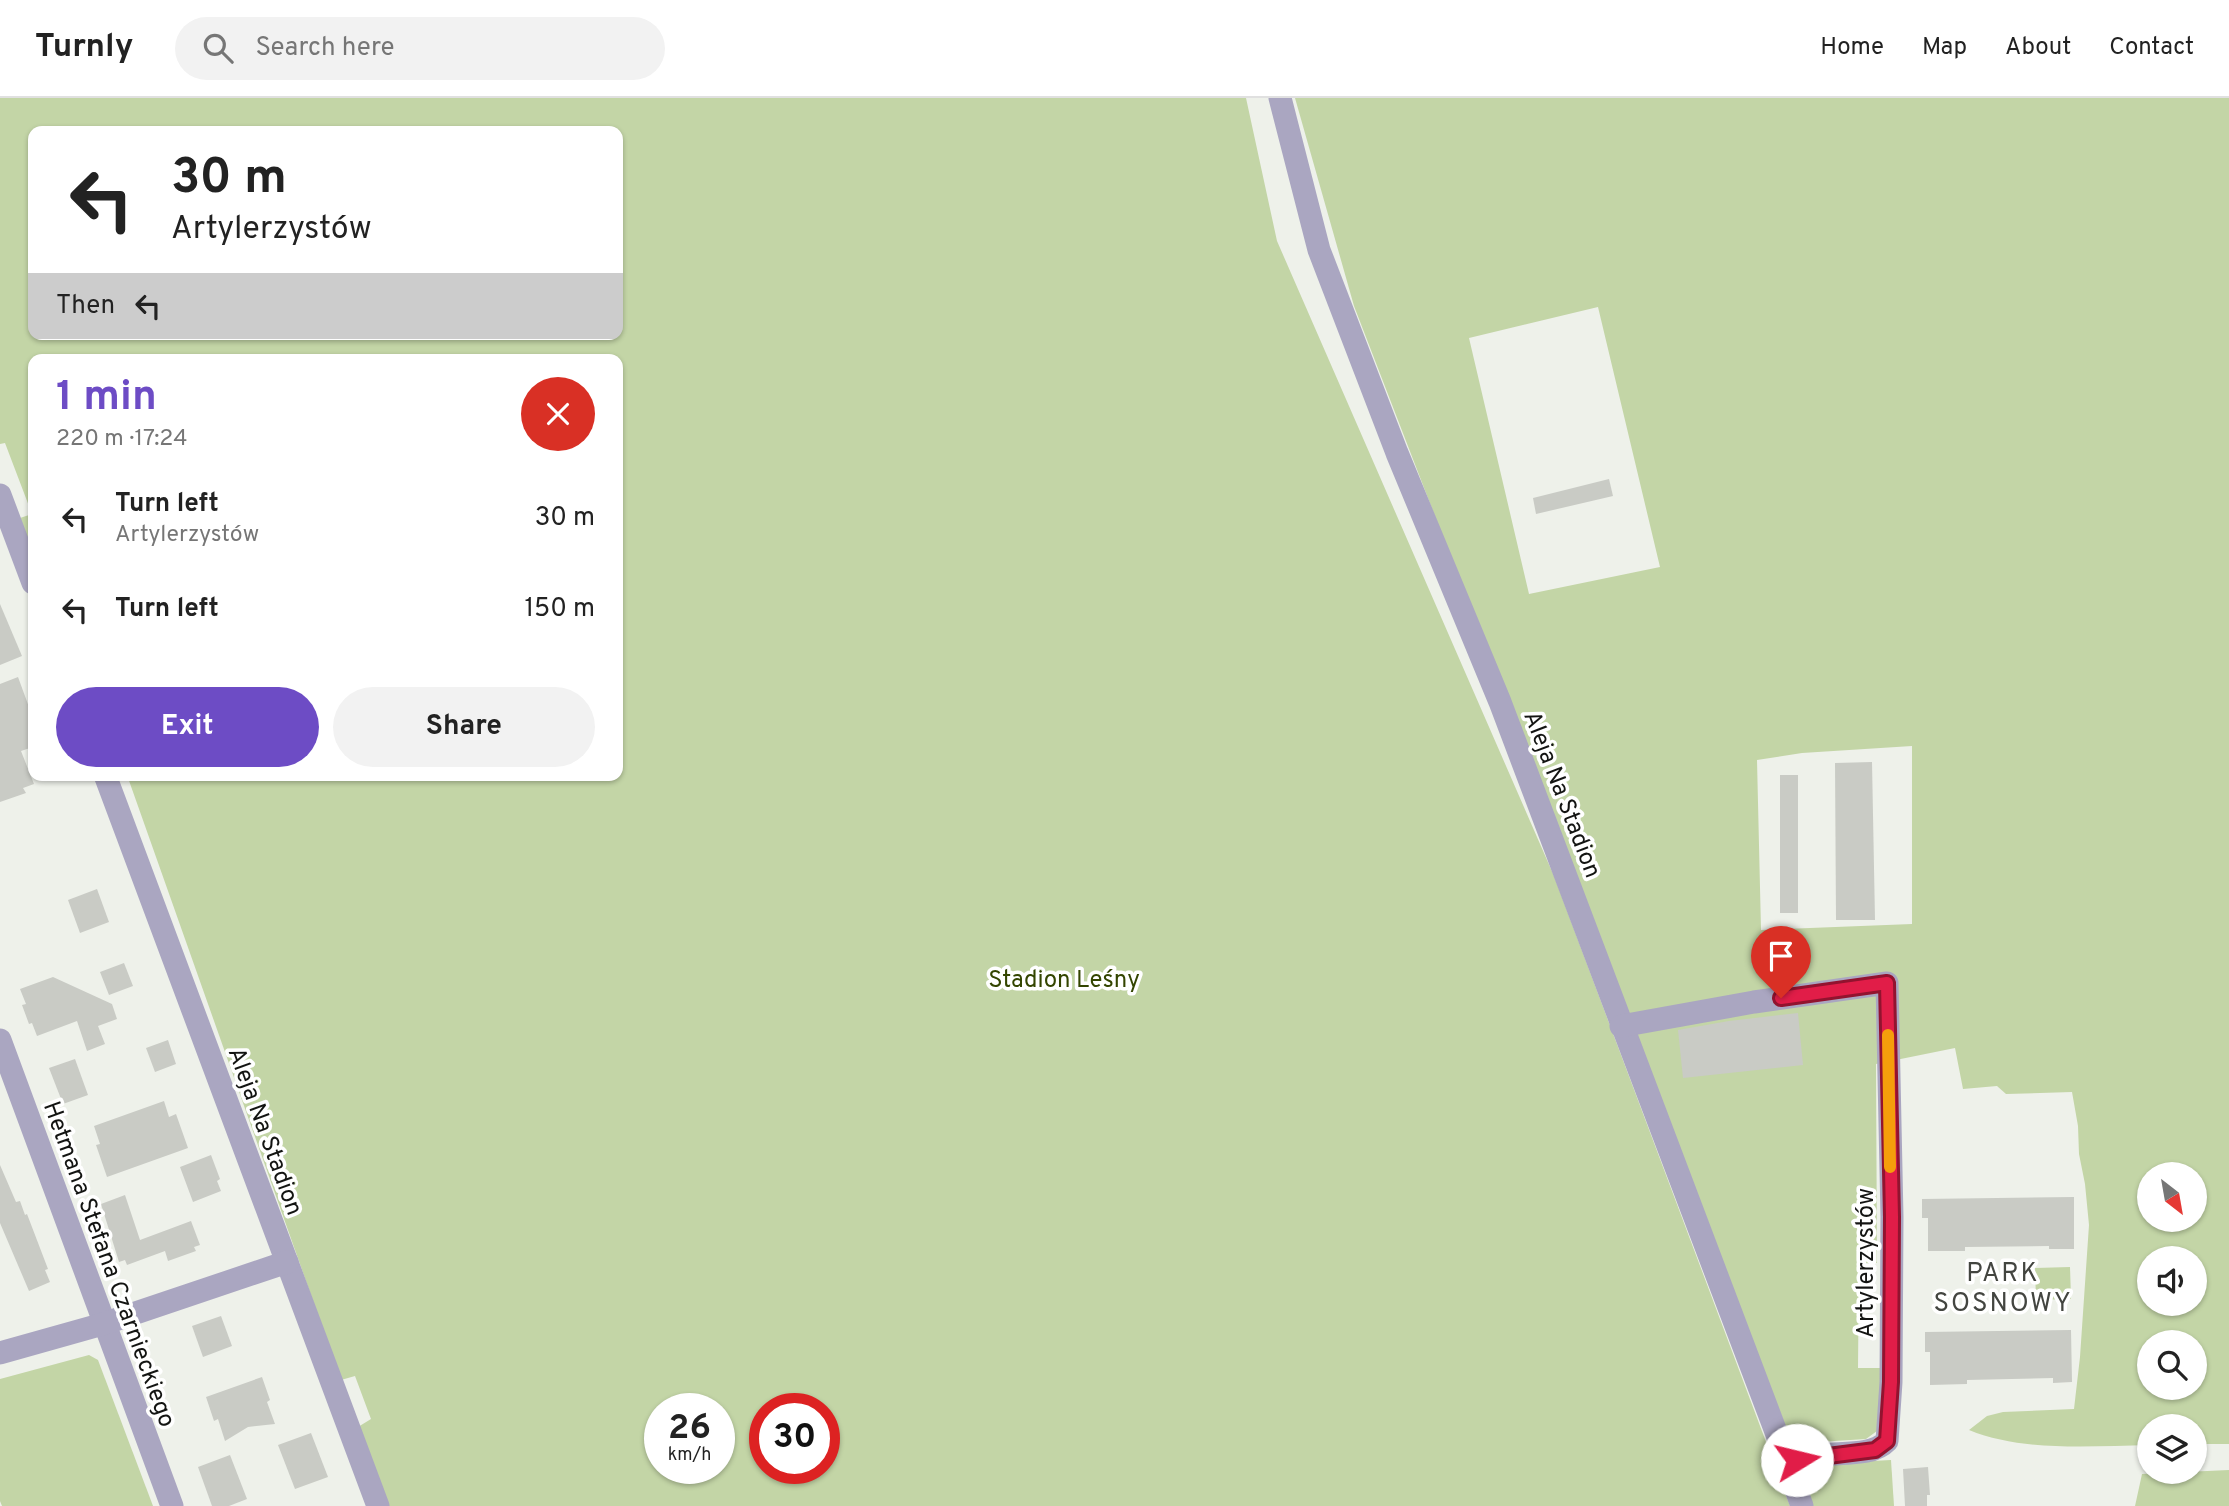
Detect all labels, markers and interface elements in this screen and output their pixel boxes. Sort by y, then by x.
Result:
search box [175,17,665,80]
text: Turnly [35,27,133,69]
icon: search [199,29,237,67]
text: Search here [255,32,394,65]
text: Home [1820,33,1884,63]
text: Map [1922,33,1967,63]
text: About [2005,33,2071,63]
text: Contact [2109,33,2194,63]
text: 30 m [171,149,287,211]
icon: left [56,154,147,245]
text: Artylerzystów [171,210,372,250]
icon: left [129,287,167,325]
text: Then [56,290,115,323]
text: 1 min [56,372,157,425]
button: close [521,377,595,451]
text: 220 m · 17:24 [56,425,188,454]
text: Turn left [115,488,219,521]
icon: left [56,500,94,538]
text: 30 m [535,502,595,535]
text: Artylerzystów [115,521,259,550]
icon: left [56,591,94,629]
text: Turn left [115,593,219,626]
text: 150 m [524,593,595,626]
button: Exit [56,687,319,767]
button: Share [333,687,595,767]
street label: Aleja Na Stadion [1515,707,1607,883]
pin [1751,926,1811,998]
icon: arrive [1762,937,1800,975]
park label: Stadion Leśny [988,966,1140,996]
street label: Aleja Na Stadion [220,1044,308,1220]
street label: Hetmana Stefana Czarnieckiego [35,1098,181,1432]
north arrow [2137,1162,2207,1232]
map controls [2137,1162,2207,1484]
street label: Artylerzystów [1852,1188,1882,1338]
button: sound [2137,1246,2207,1316]
district label: PARK SOSNOWY [1933,1258,2073,1321]
button: search [2137,1330,2207,1400]
speed limit sign: 30 [749,1393,840,1484]
text: 26 [668,1407,711,1451]
button: layers [2137,1414,2207,1484]
position arrow [1760,1423,1834,1497]
text: km/h [668,1444,711,1467]

